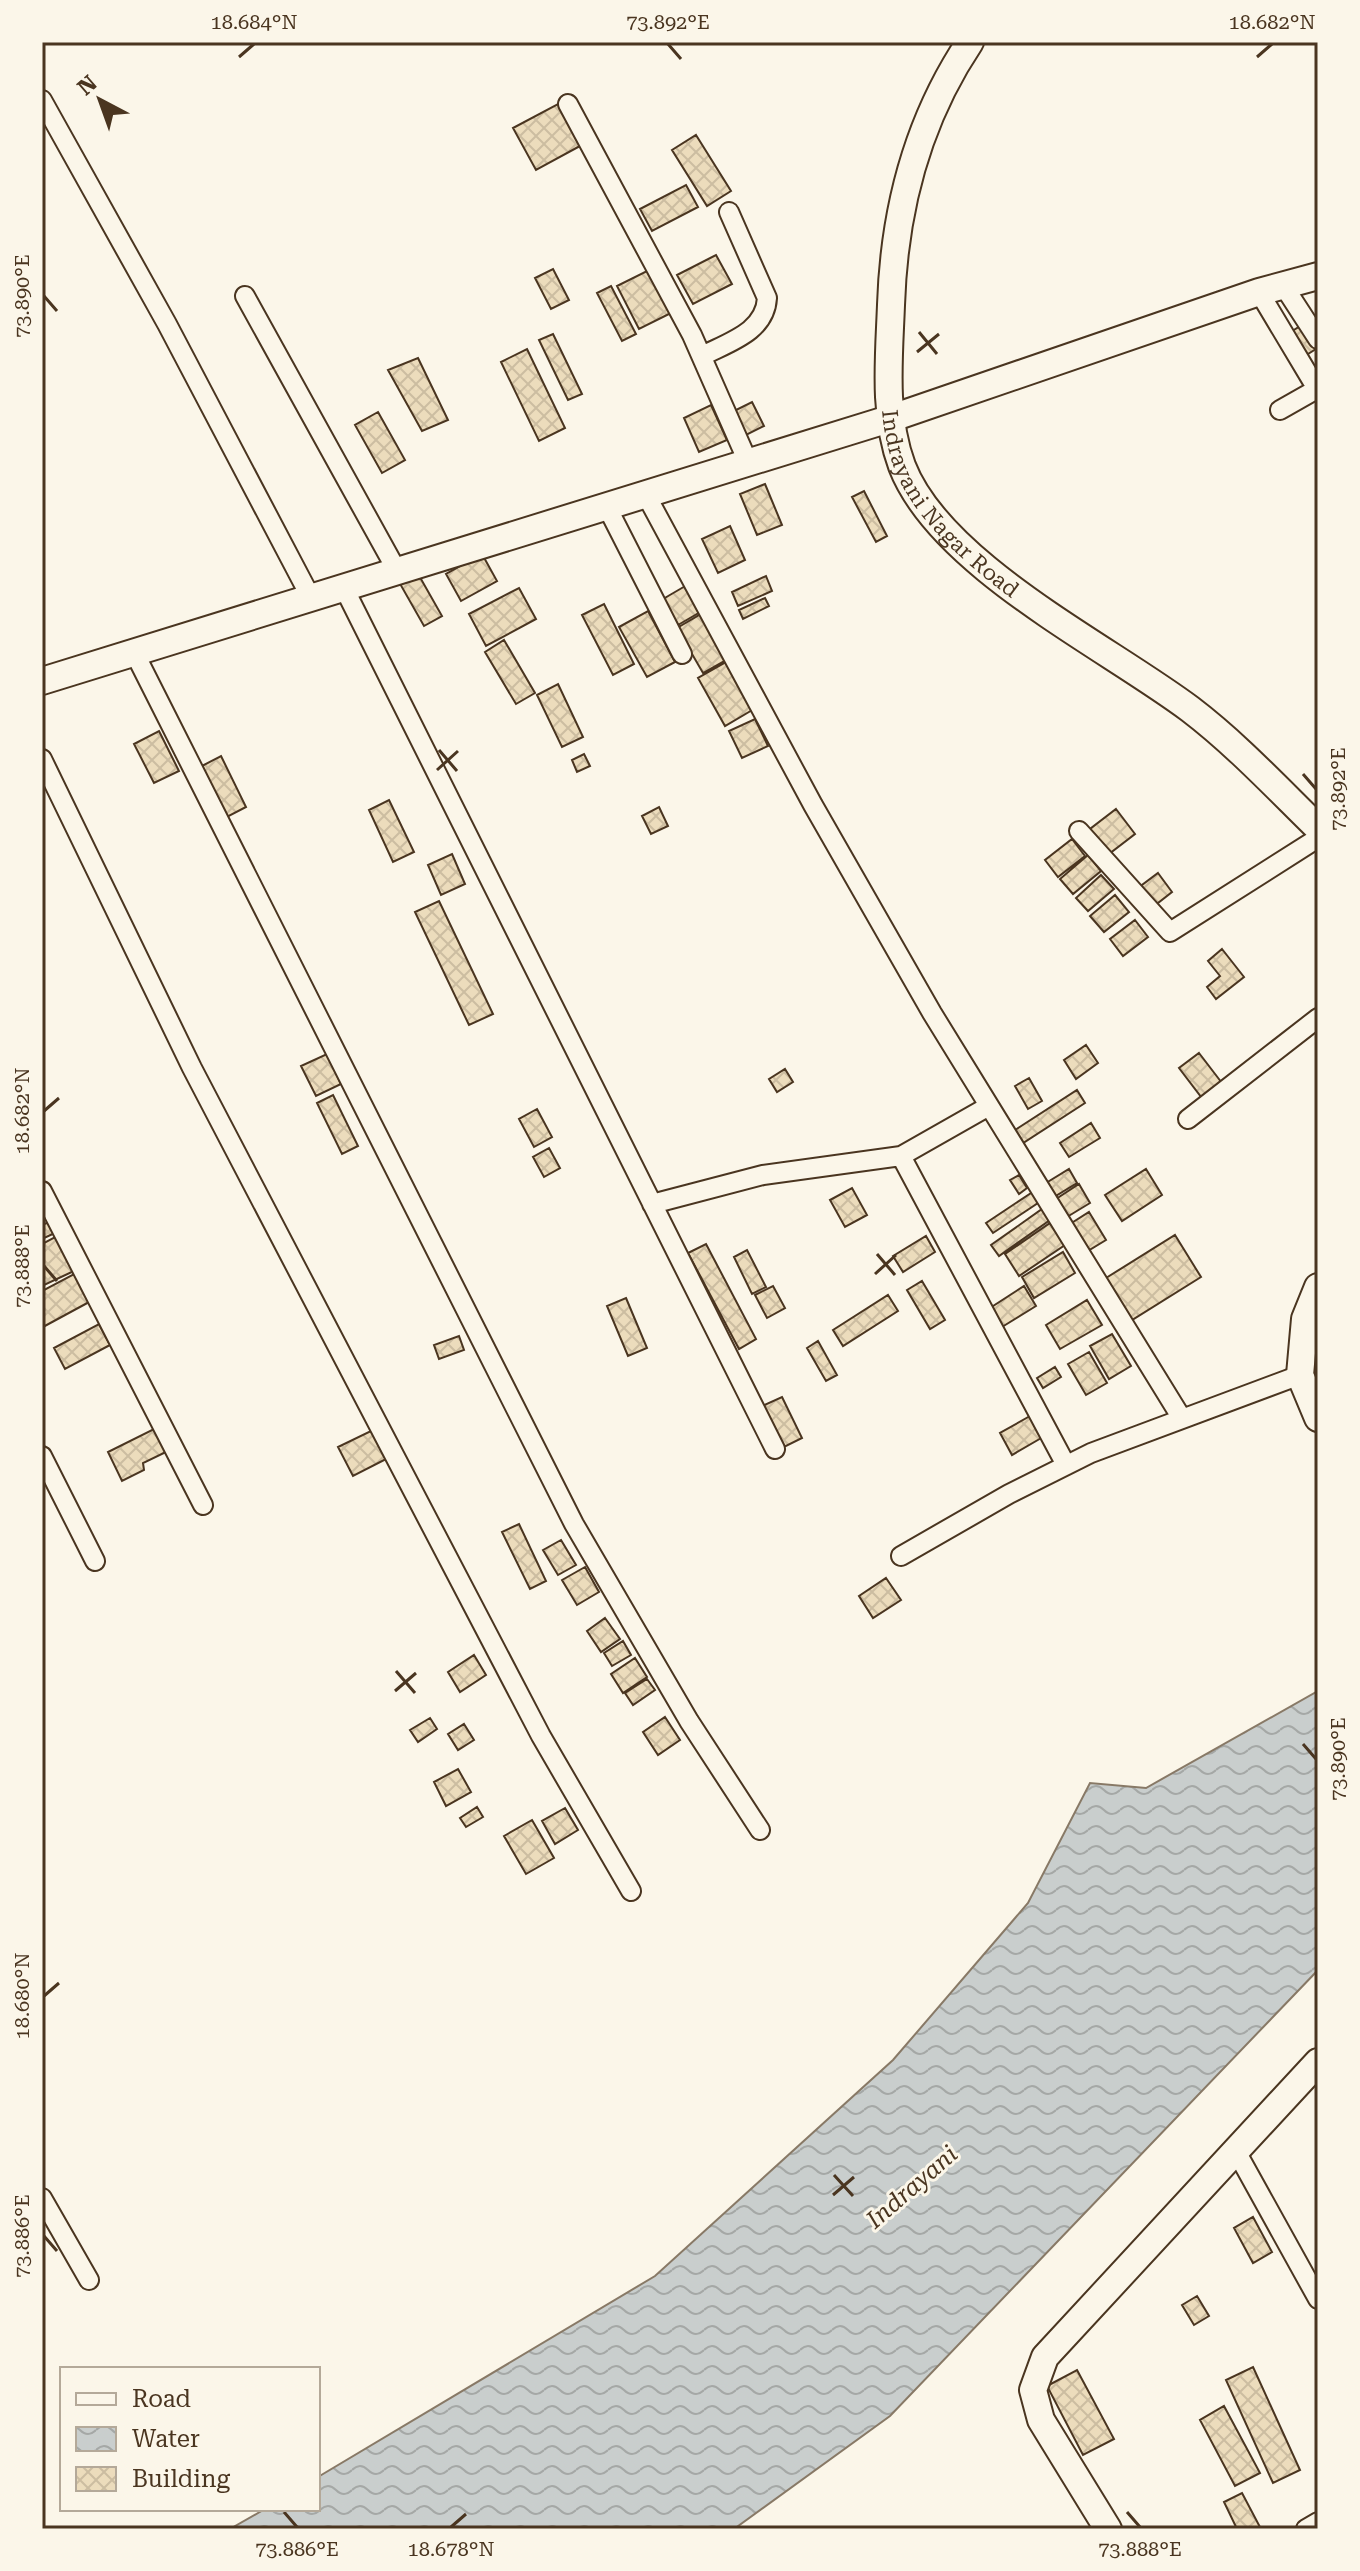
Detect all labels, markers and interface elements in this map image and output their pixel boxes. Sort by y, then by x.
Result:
text: 18.684°N [211,10,297,34]
text: 73.892°E [626,10,710,34]
text: 18.682°N [1229,10,1315,34]
north arrow [60,60,140,140]
text: N [73,70,102,100]
text: 73.890°E [10,254,34,338]
street label: Indrayani Nagar Road [877,408,1024,602]
text: 73.892°E [1326,747,1350,831]
text: 18.682°N [10,1068,34,1154]
text: 73.888°E [10,1224,34,1308]
text: 73.890°E [1326,1717,1350,1801]
text: 18.680°N [10,1953,34,2039]
water label: Indrayani [860,2140,963,2235]
text: 73.886°E [10,2194,34,2278]
legend [60,2367,320,2511]
text: Road [132,2385,191,2413]
text: Water [132,2425,200,2453]
text: Building [132,2465,230,2493]
text: 73.886°E [255,2537,339,2561]
text: 18.678°N [408,2537,494,2561]
text: 73.888°E [1098,2537,1182,2561]

